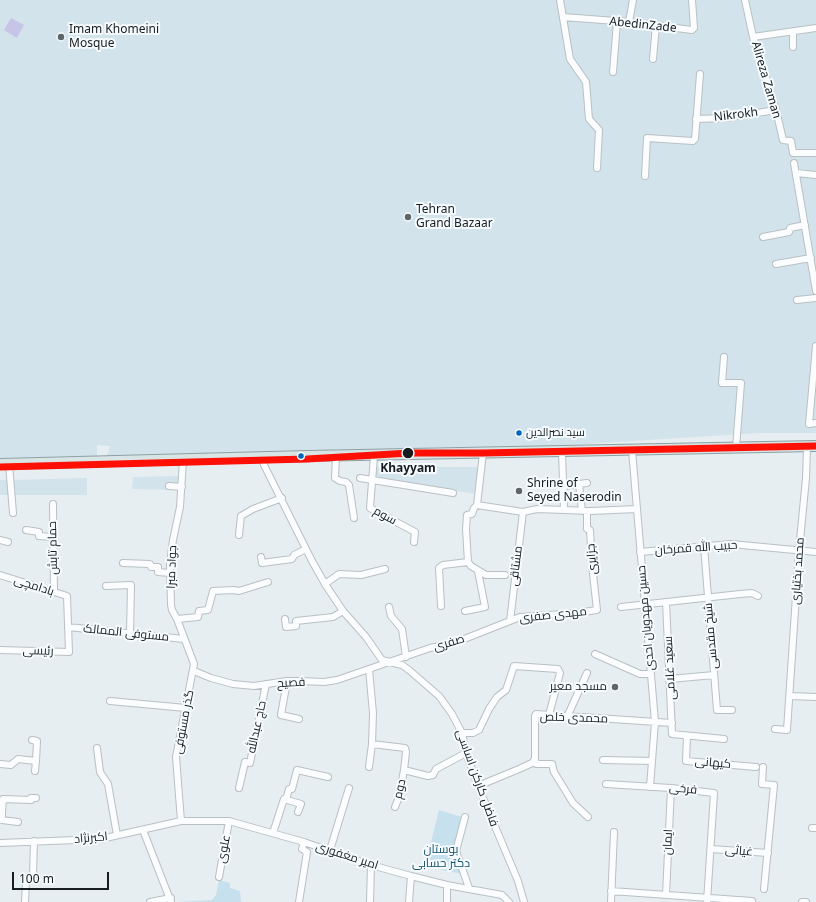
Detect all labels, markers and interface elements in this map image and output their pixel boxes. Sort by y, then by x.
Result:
street label: AbedinZade [609,14,677,36]
place label: Imam Khomeini Mosque [69,23,159,51]
marker: Imam Khomeini Mosque [56,32,66,42]
street label: Alireza Zaman [748,40,784,120]
street label: Nikrokh [713,105,759,125]
place label: Tehran Grand Bazaar [416,203,493,231]
marker: Tehran Grand Bazaar [403,212,413,222]
place label: سید نصرالدین [526,426,585,440]
marker: سید نصرالدین [514,428,524,438]
marker: Khayyam [401,446,415,460]
unlabelled marker [296,451,306,461]
place label: Khayyam [380,462,436,476]
place label: Shrine of Seyed Naserodin [527,477,622,505]
marker: Shrine of Seyed Naserodin [514,486,524,496]
street label: سوم [371,504,399,528]
street label: حمام تابش [45,521,61,575]
street label: محمد بختیاری [788,537,808,605]
street label: حبیب الله قمرخان [654,538,738,558]
street label: جزایری [584,543,600,575]
street label: جواد مبرا [164,545,180,589]
street label: مشتاقی [506,545,526,587]
street label: حسین مهدویان احدی [634,565,658,671]
street label: بادامچی [12,573,56,599]
street label: شیخ مقدسی [701,602,721,670]
street label: مهدی صفری [519,604,587,626]
street label: مستوفی الممالک [82,621,170,645]
street label: صفری [432,632,466,654]
street label: سعید غلامی [661,636,679,700]
street label: رئیسی [22,643,54,659]
street label: فصیح [276,675,306,691]
place label: مسجد معیر [550,680,607,694]
marker: مسجد معیر [610,682,620,692]
street label: گذر مستوفی [171,689,197,755]
street label: حاج عبدالله [244,699,270,755]
street label: محمدی خلص [540,710,608,726]
street label: فاضل کارکن اساسی [453,727,501,829]
street label: کیهانی [694,754,732,772]
street label: دوم [391,778,409,800]
street label: فرخی [668,780,698,798]
street label: اکبرنژاد [74,829,108,847]
street label: ایمان [660,829,676,855]
street label: علوی [214,834,234,864]
street label: امیر مغفوری [314,839,380,873]
park label: بوستان دکتر حسابی [412,843,470,871]
street label: غیاثی [724,843,754,859]
scale bar [14,864,111,890]
text: 100 m [19,870,54,887]

